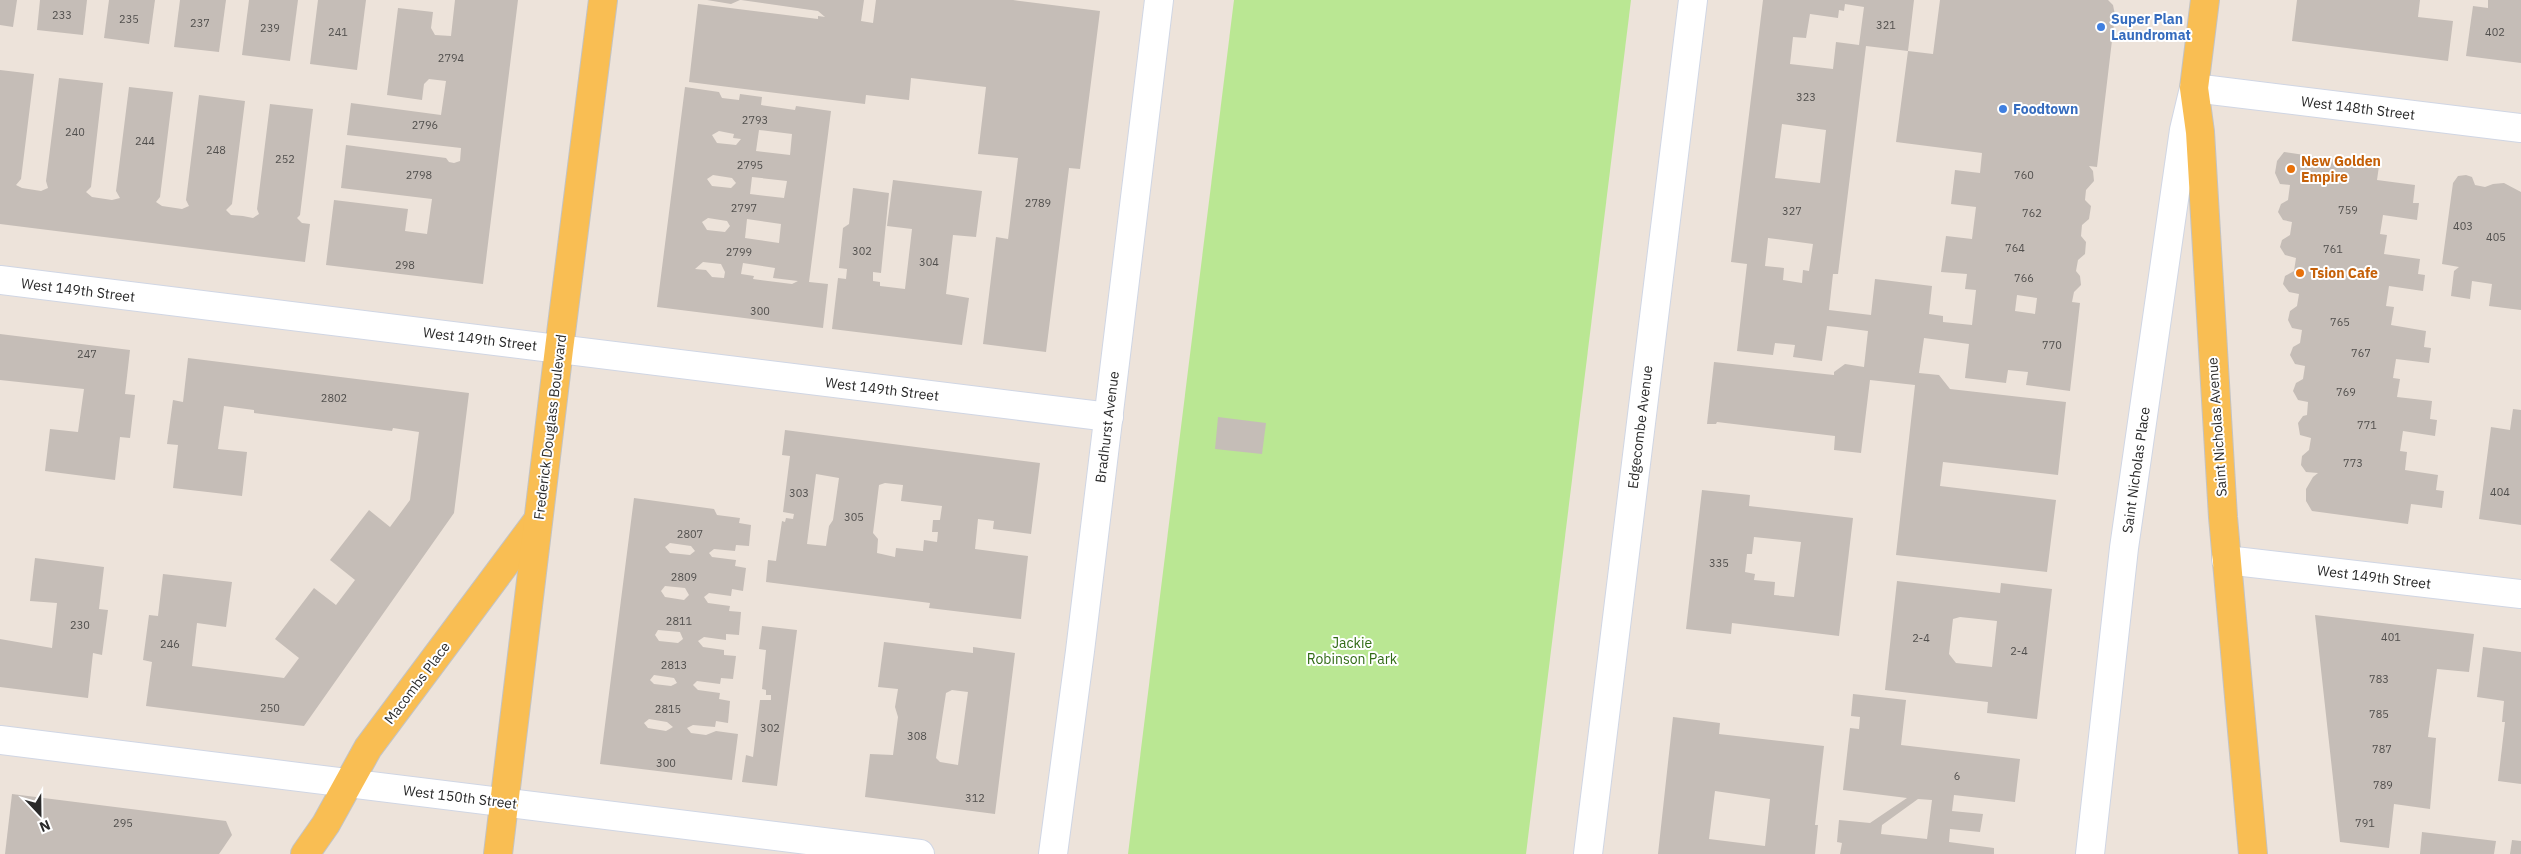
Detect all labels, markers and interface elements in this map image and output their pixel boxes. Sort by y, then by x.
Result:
house number: 233 [52,8,72,22]
place label: Super Plan Laundromat [2111,10,2191,44]
house number: 235 [119,12,139,26]
house number: 237 [190,16,210,30]
house number: 321 [1876,18,1896,32]
house number: 239 [260,21,280,35]
marker: Super Plan Laundromat [2095,21,2107,33]
house number: 241 [328,25,348,39]
house number: 402 [2485,25,2505,39]
house number: 2794 [438,51,465,65]
house number: 323 [1796,90,1816,104]
street label: West 148th Street [2300,92,2416,124]
place label: Foodtown [2013,100,2078,118]
marker: Foodtown [1997,103,2009,115]
house number: 2793 [742,113,768,127]
house number: 2796 [412,118,438,132]
house number: 240 [65,125,85,139]
house number: 244 [135,134,155,148]
house number: 248 [206,143,226,157]
house number: 252 [275,152,295,166]
place label: New Golden Empire [2301,152,2381,186]
house number: 2795 [737,158,763,172]
marker: New Golden Empire [2285,163,2297,175]
house number: 2798 [406,168,432,182]
house number: 760 [2014,168,2034,182]
house number: 2789 [1025,196,1051,210]
house number: 2797 [731,201,757,215]
house number: 759 [2338,203,2358,217]
house number: 327 [1782,204,1802,218]
house number: 762 [2022,206,2042,220]
house number: 403 [2453,219,2473,233]
house number: 405 [2486,230,2506,244]
house number: 764 [2005,241,2025,255]
house number: 761 [2323,242,2343,256]
house number: 302 [852,244,872,258]
house number: 2799 [726,245,752,259]
house number: 304 [919,255,939,269]
house number: 298 [395,258,415,272]
place label: Tsion Cafe [2310,264,2378,282]
marker: Tsion Cafe [2294,267,2306,279]
house number: 766 [2014,271,2034,285]
street label: West 149th Street [20,274,136,306]
house number: 300 [750,304,770,318]
house number: 765 [2330,315,2350,329]
street label: West 149th Street [422,323,538,355]
street label: Frederick Douglass Boulevard [530,333,570,521]
house number: 770 [2042,338,2062,352]
house number: 767 [2351,346,2371,360]
house number: 247 [77,347,97,361]
street label: Saint Nicholas Avenue [2203,356,2231,497]
street label: Edgecombe Avenue [1624,364,1657,490]
street label: Bradhurst Avenue [1091,370,1123,484]
street label: West 149th Street [824,373,940,405]
house number: 769 [2336,385,2356,399]
house number: 2802 [321,391,347,405]
street label: Saint Nicholas Place [2118,405,2154,534]
house number: 771 [2357,418,2377,432]
house number: 773 [2343,456,2363,470]
house number: 404 [2490,485,2510,499]
house number: 303 [789,486,809,500]
house number: 305 [844,510,864,524]
house number: 2807 [677,527,703,541]
house number: 335 [1709,556,1729,570]
street label: West 149th Street [2316,561,2432,593]
house number: 2809 [671,570,697,584]
house number: 2811 [666,614,693,628]
house number: 230 [70,618,90,632]
house number: 401 [2381,630,2401,644]
house number: 2-4 [1912,631,1930,645]
park label: Jackie Robinson Park [1307,634,1398,668]
house number: 246 [160,637,180,651]
street label: Macombs Place [380,638,454,728]
house number: 2-4 [2010,644,2028,658]
house number: 2813 [661,658,687,672]
house number: 783 [2369,672,2389,686]
house number: 250 [260,701,280,715]
house number: 2815 [655,702,681,716]
house number: 785 [2369,707,2389,721]
house number: 302 [760,721,780,735]
house number: 308 [907,729,927,743]
house number: 787 [2372,742,2392,756]
house number: 300 [656,756,676,770]
house number: 6 [1954,769,1960,783]
house number: 789 [2373,778,2393,792]
street label: West 150th Street [402,781,518,813]
north arrow [15,789,65,839]
house number: 312 [965,791,985,805]
text: N [37,816,53,836]
house number: 295 [113,816,133,830]
house number: 791 [2355,816,2375,830]

